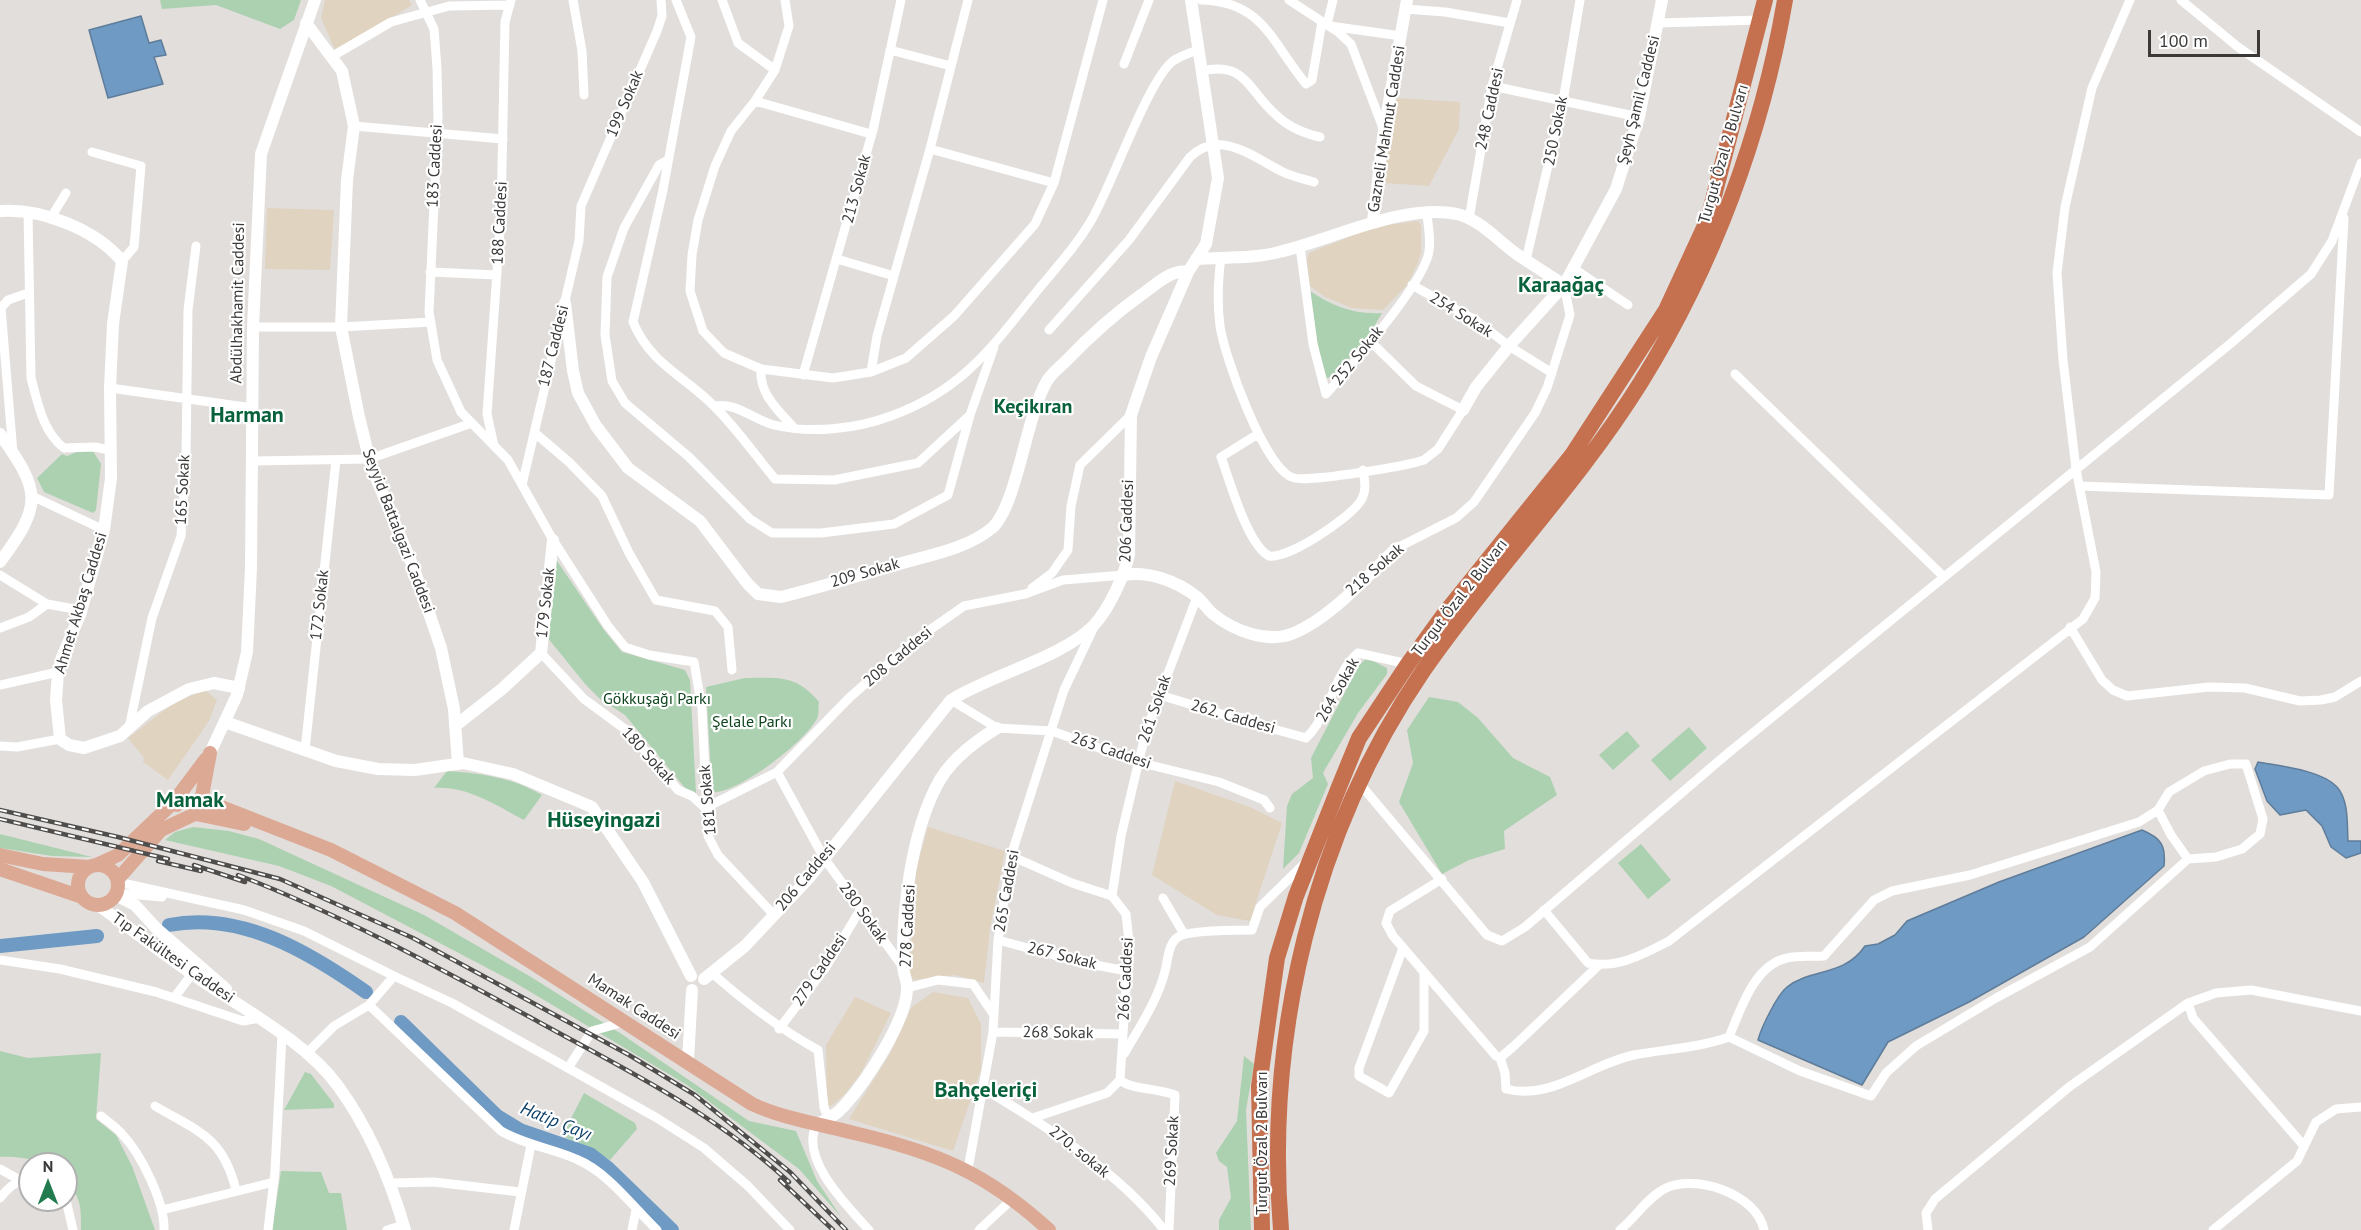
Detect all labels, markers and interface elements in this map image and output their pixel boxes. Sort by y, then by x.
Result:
scale bar [2151,18,2264,56]
text: 100 m [2159,29,2208,52]
street label: Şeyh Şamil Caddesi [1614,33,1664,167]
street label: Gazneli Mahmut Caddesi [1364,44,1410,214]
street label: 248 Caddesi [1472,66,1508,152]
street label: 199 Sokak [602,68,648,140]
street label: Turgut Özal 2 Bulvarı [1695,82,1753,226]
street label: 250 Sokak [1540,94,1572,168]
street label: 183 Caddesi [423,124,447,208]
street label: 213 Sokak [839,152,875,226]
street label: 188 Caddesi [488,181,512,265]
street label: Abdülhakhamit Caddesi [227,222,249,384]
district label: Karaağaç [1518,273,1604,299]
street label: 254 Sokak [1426,288,1496,342]
street label: 187 Caddesi [535,303,573,389]
street label: 252 Sokak [1328,322,1388,390]
district label: Keçikıran [994,395,1072,419]
district label: Harman [210,403,284,429]
street label: Seyyid Battalgazi Caddesi [358,446,438,616]
street label: 165 Sokak [172,454,194,526]
street label: 206 Caddesi [1116,479,1138,563]
street label: Ahmet Akbaş Caddesi [50,530,112,676]
street label: Turgut Özal 2 Bulvarı [1408,535,1512,661]
street label: 218 Sokak [1342,540,1408,600]
street label: 209 Sokak [828,554,902,592]
street label: 179 Sokak [533,567,559,639]
street label: 172 Sokak [307,569,333,641]
street label: 208 Caddesi [860,623,936,691]
street label: 264 Sokak [1312,654,1364,726]
street label: 261 Sokak [1134,672,1176,746]
park label: Gökkuşağı Parkı [603,689,711,709]
street label: 262. Caddesi [1189,696,1277,738]
park label: Şelale Parkı [712,712,792,732]
street label: 180 Sokak [617,723,679,789]
street label: 263 Caddesi [1068,728,1154,774]
street label: 181 Sokak [695,764,721,836]
district label: Mamak [156,788,224,814]
district label: Hüseyingazi [547,808,661,834]
street label: 206 Caddesi [772,839,840,915]
street label: 265 Caddesi [990,848,1024,934]
street label: 280 Sokak [834,879,892,947]
street label: 278 Caddesi [896,884,920,968]
street label: Tıp Fakültesi Caddesi [108,909,238,1007]
street label: 279 Caddesi [789,930,851,1010]
street label: 266 Caddesi [1114,937,1138,1021]
street label: 267 Sokak [1025,938,1099,974]
street label: Mamak Caddesi [584,970,684,1044]
street label: 268 Sokak [1022,1023,1094,1043]
street label: Turgut Özal 2 Bulvarı [1252,1071,1272,1215]
district label: Bahçeleriçi [935,1078,1037,1104]
water label: Hatip Çayı [517,1098,595,1146]
street label: 269 Sokak [1161,1115,1183,1187]
street label: 270. sokak [1045,1122,1113,1182]
north arrow [18,1152,78,1212]
text: N [43,1156,53,1176]

